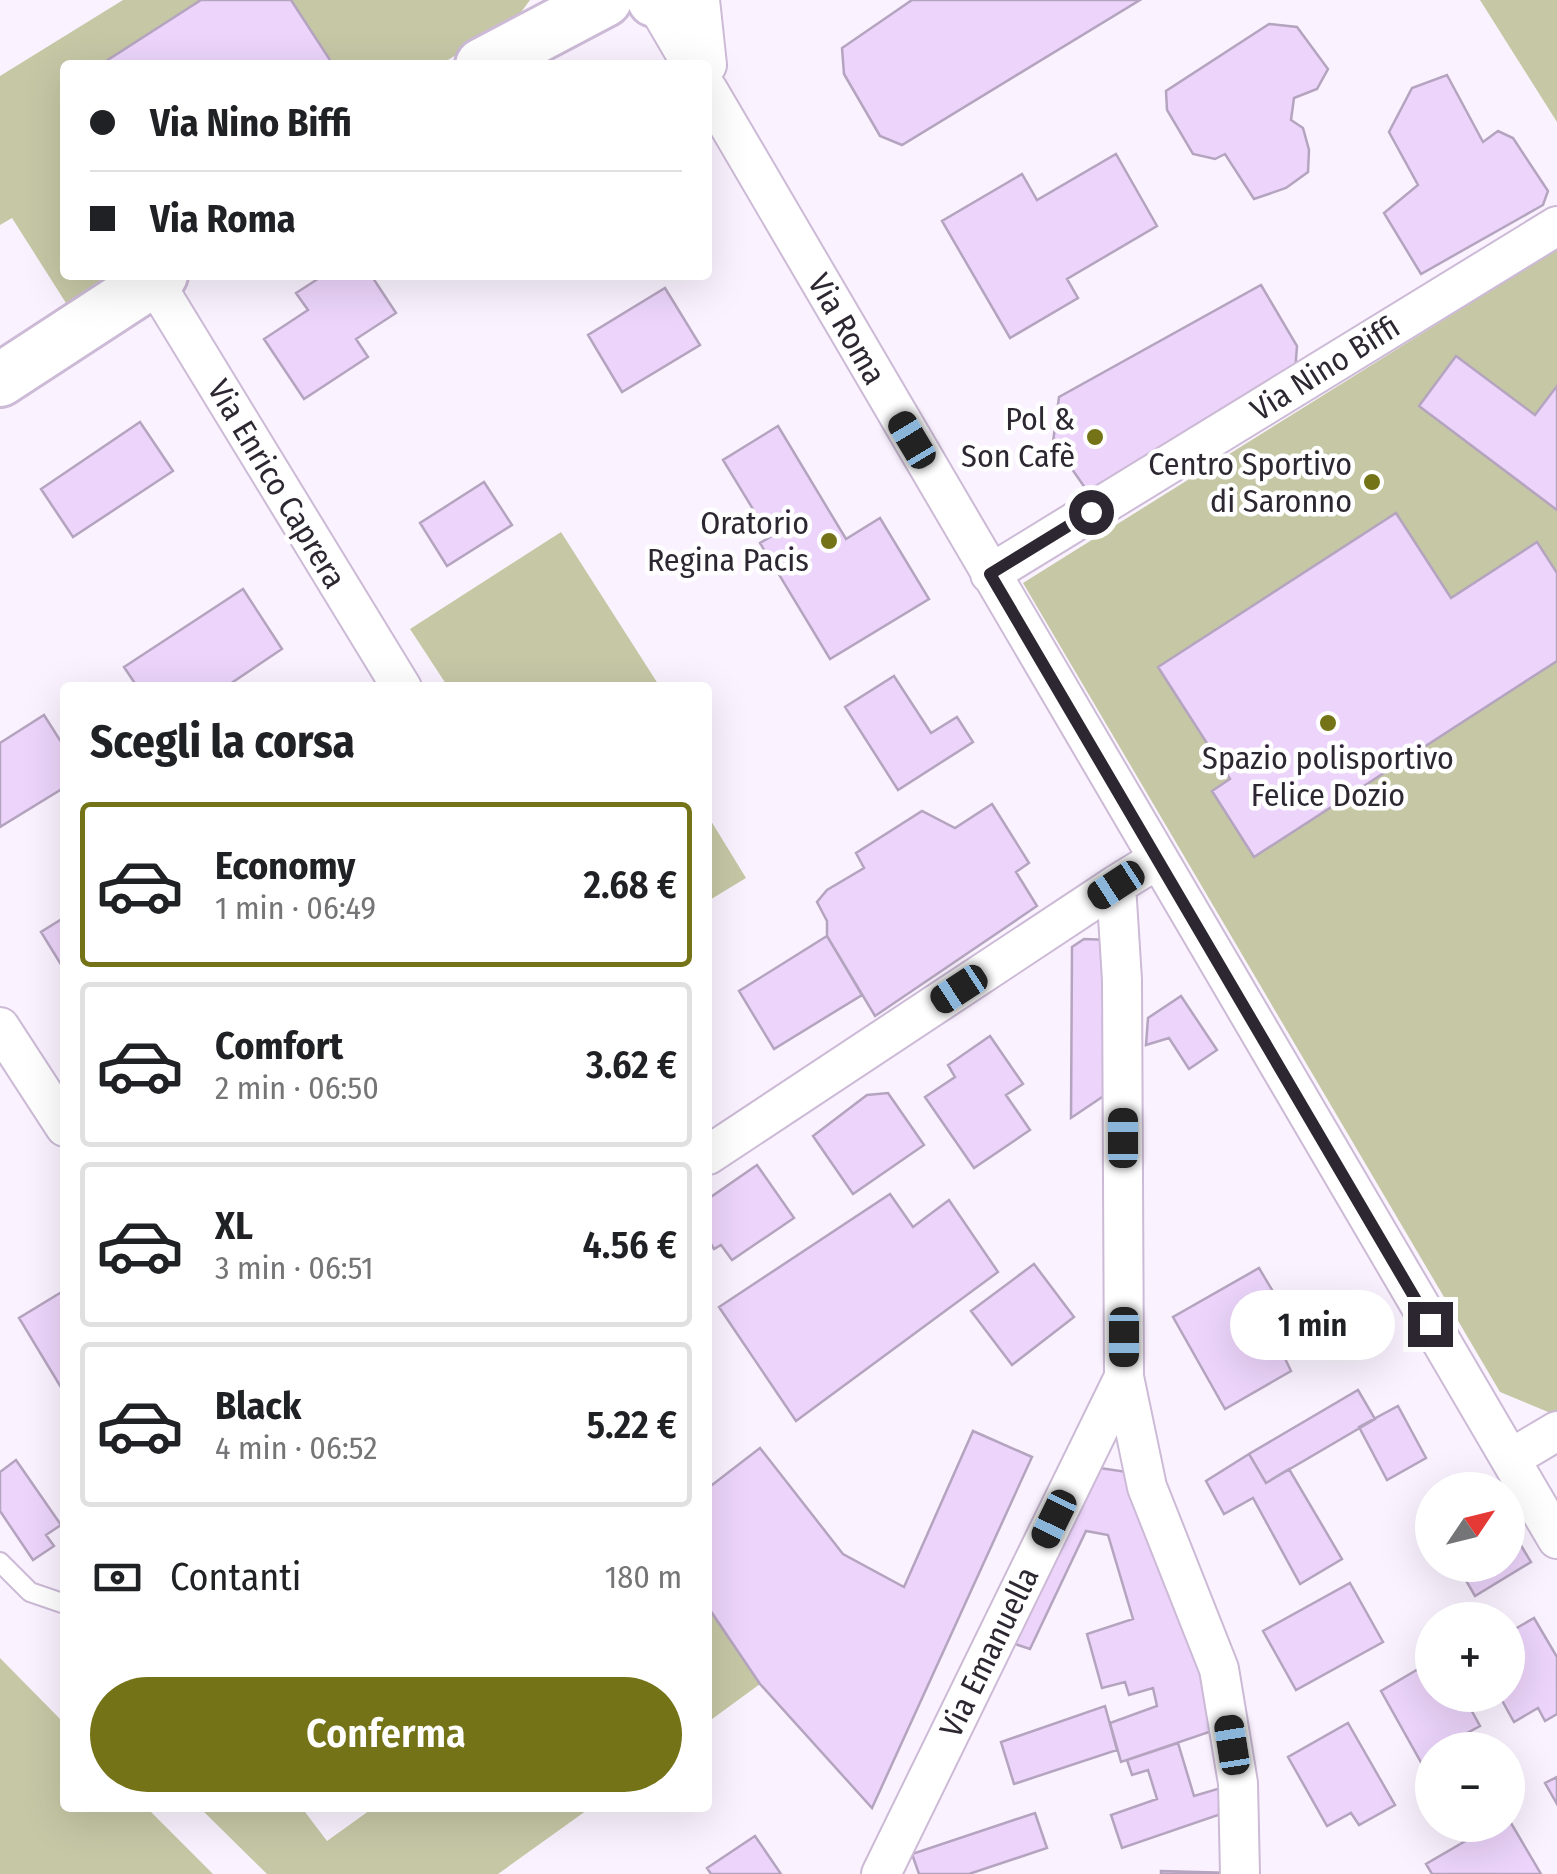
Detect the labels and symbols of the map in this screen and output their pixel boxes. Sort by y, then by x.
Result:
street label: Via Roma [800,267,894,391]
street label: Via Nino Biffi [1244,307,1406,429]
street label: Via Enrico Caprera [200,373,354,595]
place label: Pol & Son Cafè [961,400,1075,475]
car [884,407,940,473]
marker: Pol & Son Cafè [1084,426,1106,448]
place label: Centro Sportivo di Saronno [1148,445,1352,520]
marker: Centro Sportivo di Saronno [1361,471,1383,493]
route start [1069,490,1114,535]
place label: Oratorio Regina Pacis [647,504,809,579]
marker: Oratorio Regina Pacis [818,530,840,552]
marker: Spazio polisportivo Felice Dozio [1317,712,1339,734]
place label: Spazio polisportivo Felice Dozio [1202,739,1454,814]
car [1083,856,1149,914]
car [926,960,992,1018]
car [1108,1108,1138,1168]
callout: 1 min [1230,1289,1395,1359]
route end [1408,1302,1453,1347]
car [1109,1307,1139,1367]
north arrow [1415,1472,1525,1582]
car [1027,1485,1081,1553]
street label: Via Emanuella [932,1561,1046,1743]
car [1212,1713,1252,1777]

